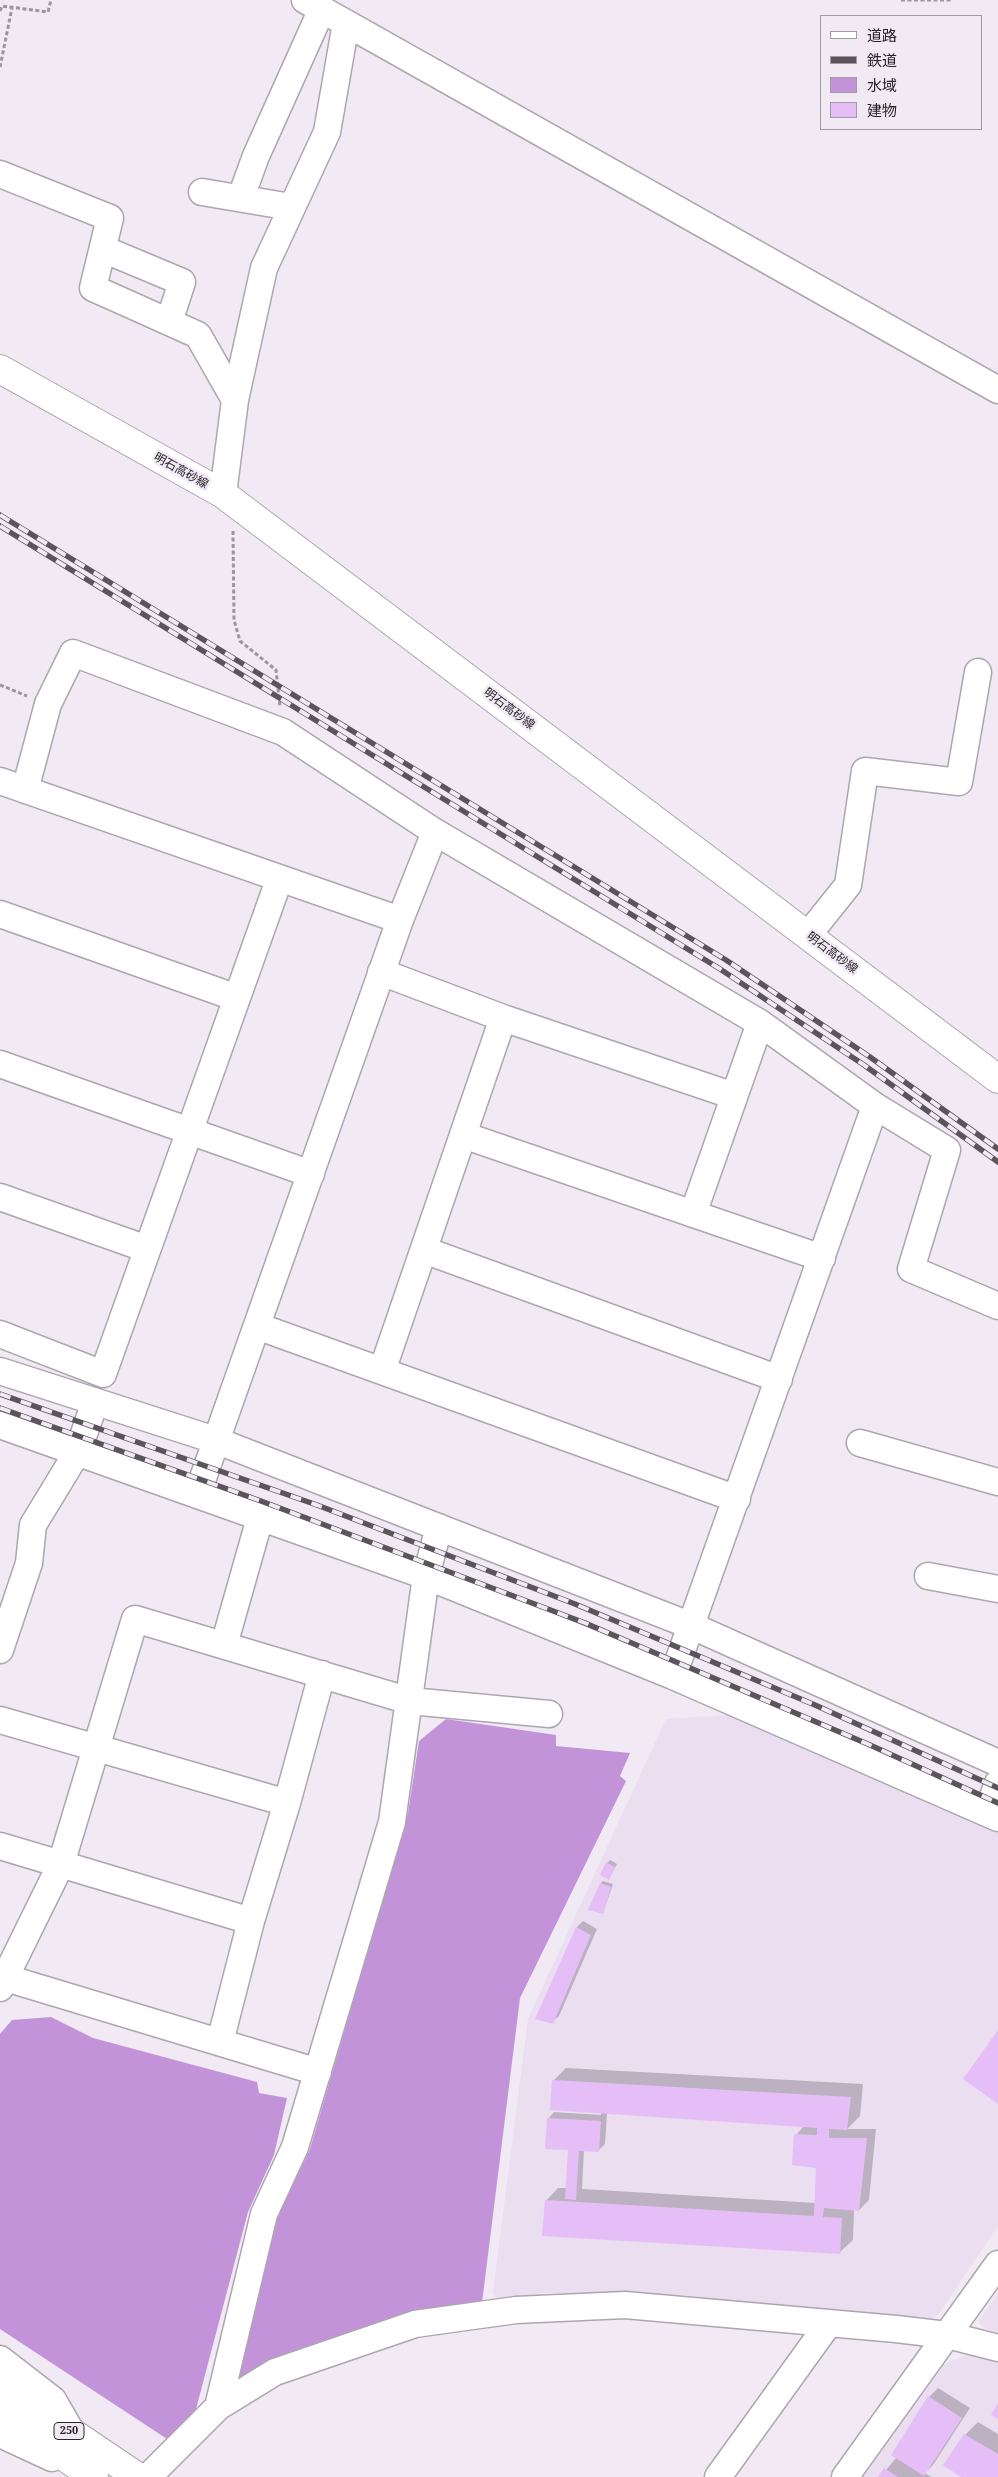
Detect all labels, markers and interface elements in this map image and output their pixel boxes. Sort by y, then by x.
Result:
legend [820,15,983,130]
text: 道路 [867,25,897,45]
text: 鉄道 [867,50,897,70]
text: 水域 [867,75,897,95]
text: 建物 [867,100,897,120]
street label: 明石高砂線 [151,450,211,492]
street label: 明石高砂線 [481,685,537,733]
street label: 明石高砂線 [804,929,860,977]
road number: 250 [54,2422,84,2440]

